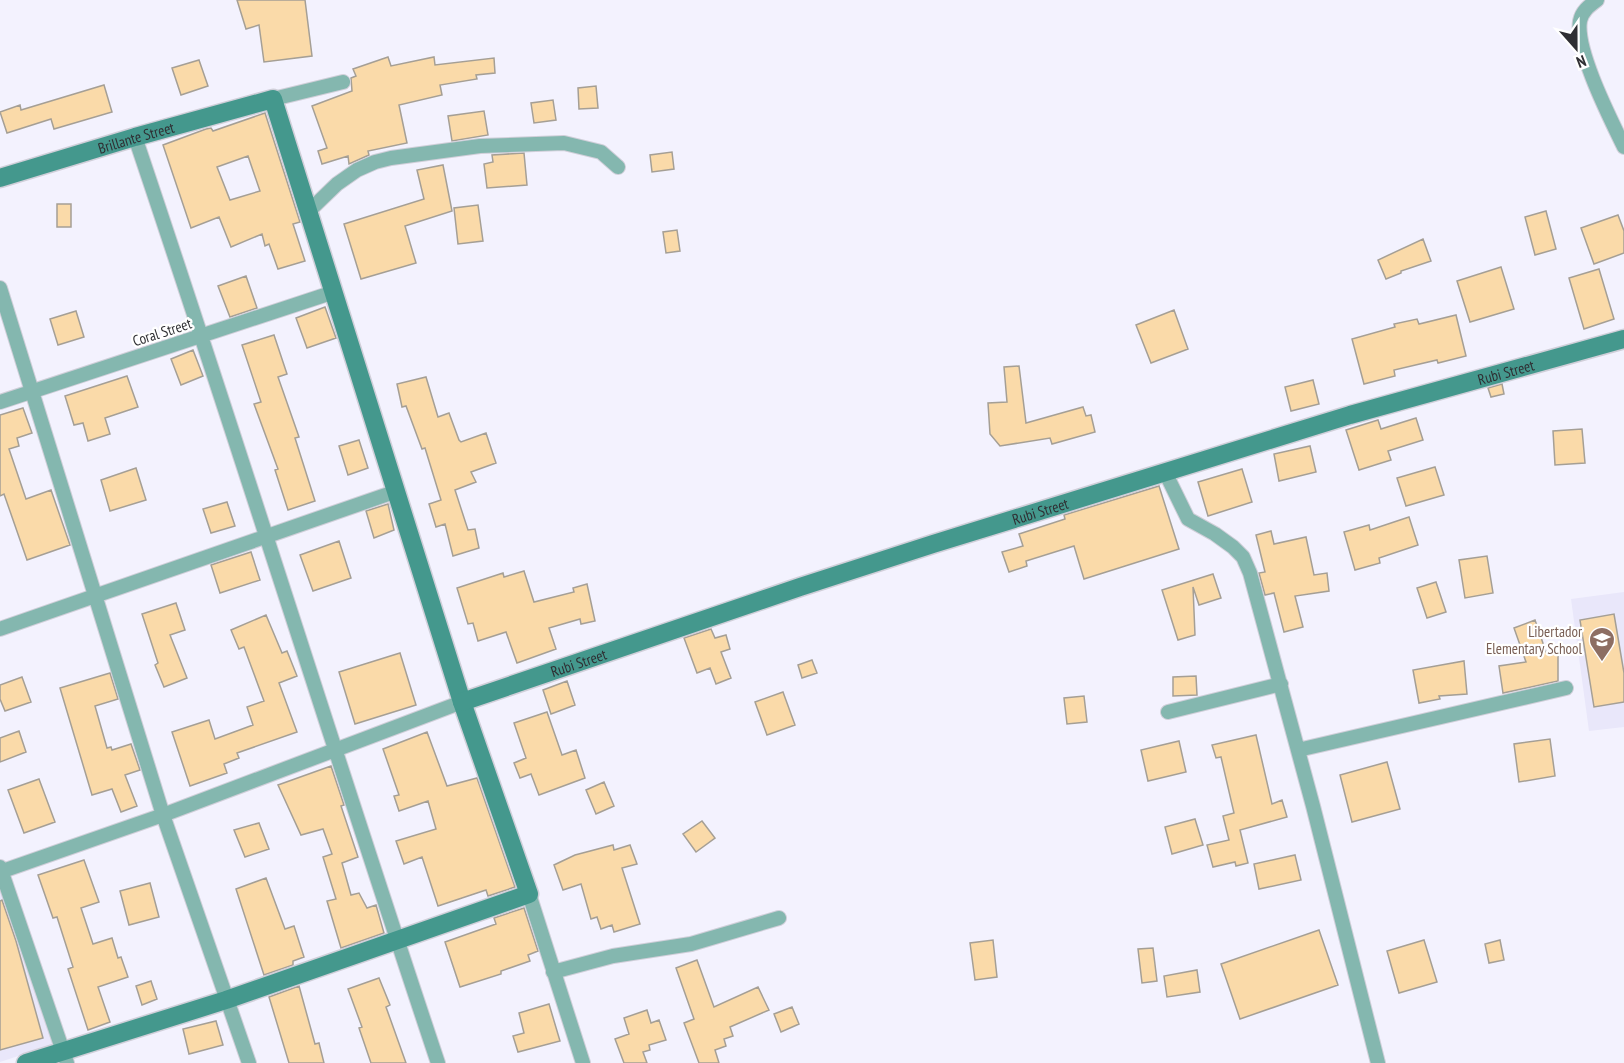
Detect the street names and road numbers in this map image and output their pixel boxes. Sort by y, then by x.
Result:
street label: Brillante Street [96,117,176,157]
street label: Coral Street [130,314,194,350]
street label: Rubi Street [1475,355,1536,389]
street label: Rubi Street [1010,493,1071,528]
street label: Rubi Street [548,644,609,681]

